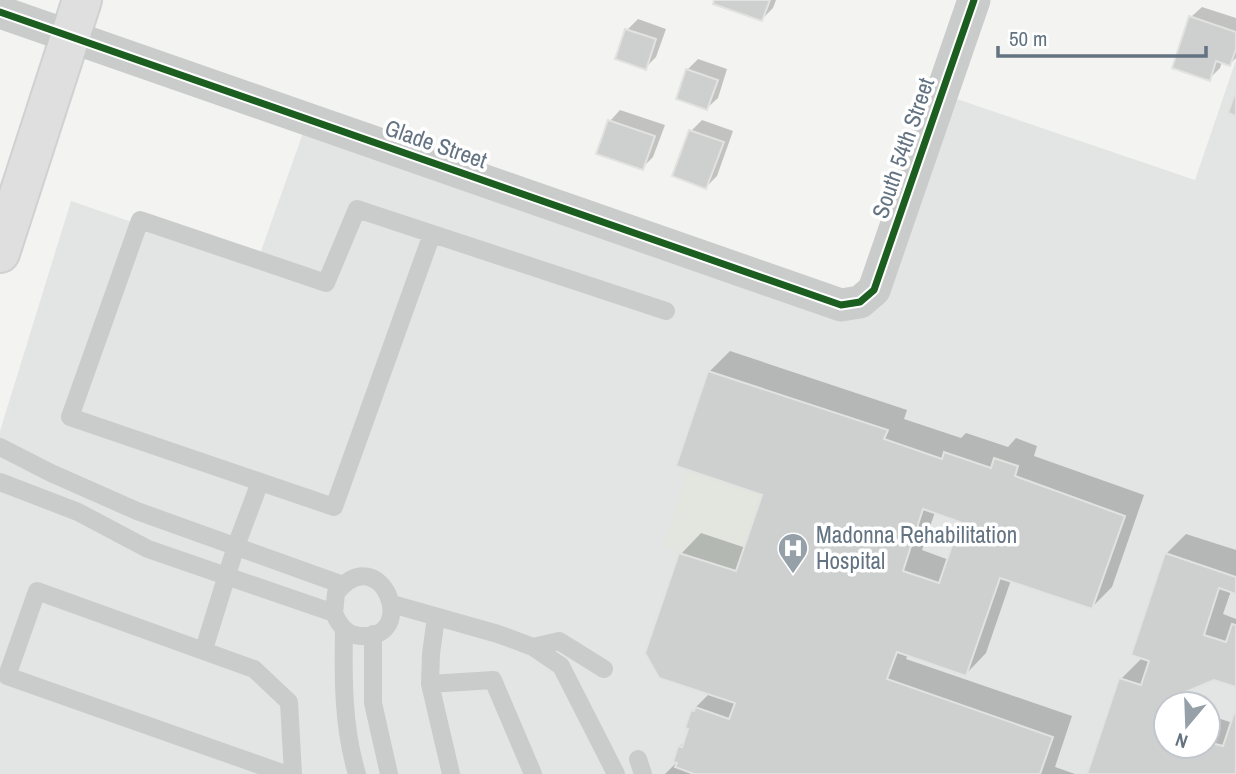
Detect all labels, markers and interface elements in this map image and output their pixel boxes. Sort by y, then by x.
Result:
scale bar [998,14,1206,58]
text: 50 m [1009,24,1047,53]
street label: South 54th Street [864,73,941,222]
street label: Glade Street [381,112,491,175]
place label: Madonna Rehabilitation Hospital [816,519,1017,576]
hospital icon: Madonna Rehabilitation Hospital [776,531,810,575]
north arrow [1152,690,1222,760]
text: N [1172,727,1191,755]

